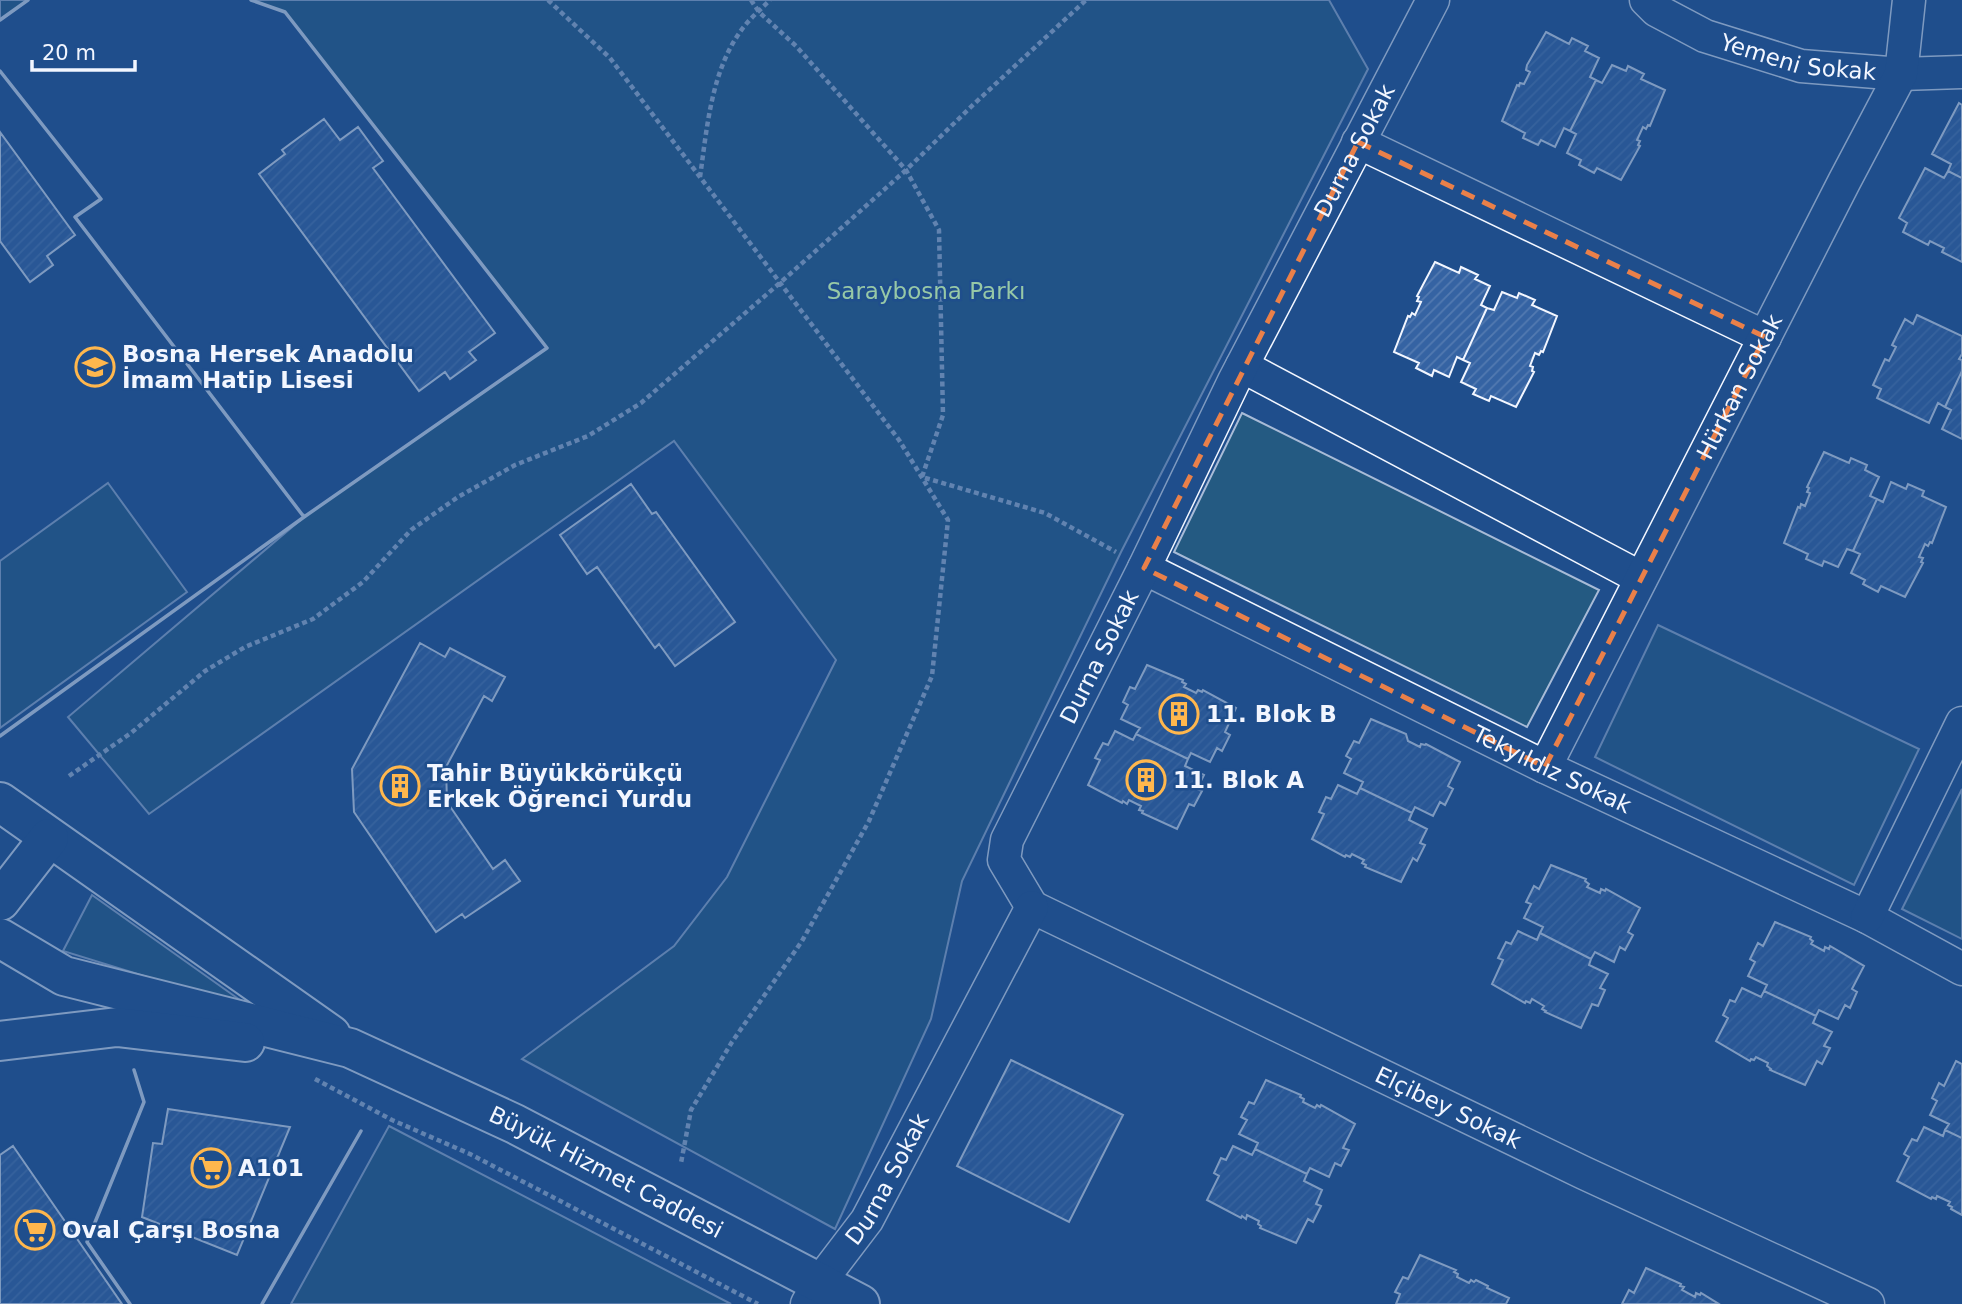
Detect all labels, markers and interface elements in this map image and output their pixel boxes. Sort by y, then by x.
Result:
scale bar [32,28,135,72]
street label: Yemeni Sokak [1716,28,1878,85]
text: 20 m [42,41,96,65]
street label: Durna Sokak [1309,79,1400,221]
park label: Saraybosna Parkı [827,278,1025,304]
street label: Hürkan Sokak [1692,309,1787,464]
place label: Bosna Hersek Anadolu İmam Hatip Lisesi [122,341,414,393]
school or university icon: Bosna Hersek Anadolu İmam Hatip Lisesi [74,346,116,388]
street label: Durna Sokak [1055,585,1144,728]
building icon: 11. Blok B [1158,693,1200,735]
place label: 11. Blok B [1206,701,1337,727]
street label: Tekyıldız Sokak [1468,720,1636,819]
building icon: 11. Blok A [1125,759,1167,801]
place label: Tahir Büyükkörükçü Erkek Öğrenci Yurdu [427,760,692,812]
building icon: Tahir Büyükkörükçü Erkek Öğrenci Yurdu [379,765,421,807]
place label: 11. Blok A [1173,767,1304,793]
street label: Elçibey Sokak [1371,1061,1526,1154]
street label: Büyük Hizmet Caddesi [485,1101,727,1243]
street label: Durna Sokak [840,1108,934,1250]
supermarket icon: A101 [190,1147,232,1189]
place label: A101 [238,1155,304,1181]
supermarket icon: Oval Çarşı Bosna [14,1209,56,1251]
place label: Oval Çarşı Bosna [62,1217,280,1243]

